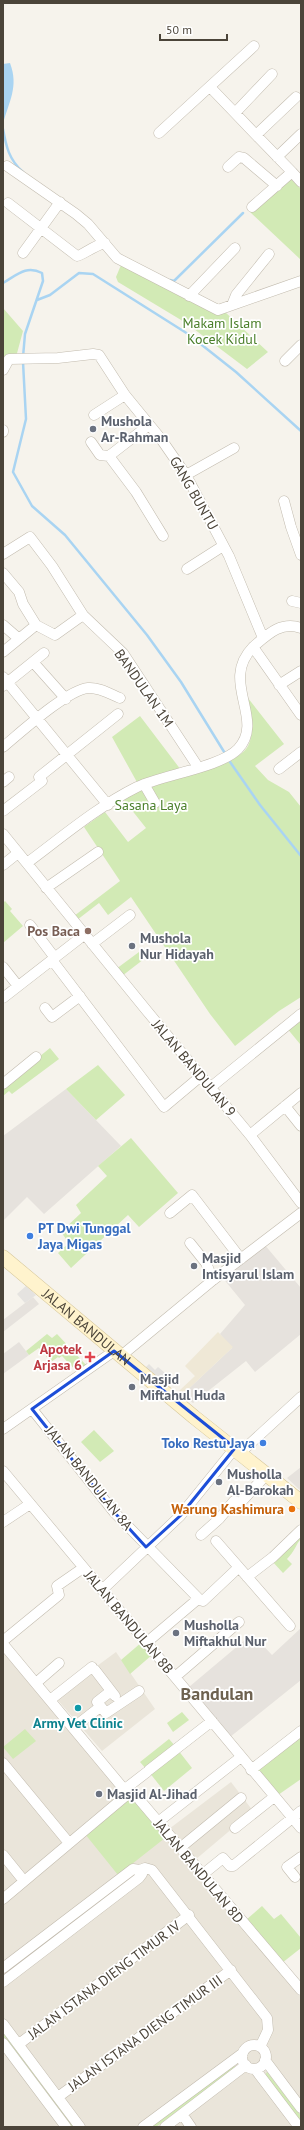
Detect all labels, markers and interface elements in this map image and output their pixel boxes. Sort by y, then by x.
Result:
scale bar [160,16,227,42]
text: 50 m [166,22,192,37]
park label: Makam Islam Kocek Kidul [182,314,262,348]
place label: Mushola Ar-Rahman [101,412,168,446]
marker: Mushola Ar-Rahman [88,424,98,434]
street label: GANG BUNTU [166,453,222,533]
street label: BANDULAN 1M [110,645,178,731]
park label: Sasana Laya [115,796,188,814]
place label: Pos Baca [27,922,80,940]
marker: Pos Baca [83,926,93,936]
place label: Mushola Nur Hidayah [140,929,214,963]
marker: Mushola Nur Hidayah [127,941,137,951]
street label: JALAN BANDULAN 9 [147,1015,240,1120]
place label: PT Dwi Tunggal Jaya Migas [37,1219,131,1253]
marker: PT Dwi Tunggal Jaya Migas [25,1231,35,1241]
place label: Masjid Intisyarul Islam [202,1249,294,1283]
marker: Masjid Intisyarul Islam [189,1261,199,1271]
street label: JALAN BANDULAN [38,1284,135,1369]
place label: Apotek Arjasa 6 [34,1340,82,1374]
marker: Apotek Arjasa 6 [85,1352,95,1362]
place label: Masjid Miftahul Huda [140,1370,225,1404]
marker: Masjid Miftahul Huda [127,1382,137,1392]
street label: JALAN BANDULAN 8A [41,1421,137,1535]
place label: Toko Restu Jaya [162,1434,255,1452]
marker: Toko Restu Jaya [258,1438,268,1448]
place label: Musholla Al-Barokah [227,1465,294,1499]
marker: Musholla Al-Barokah [214,1477,224,1487]
place label: Warung Kashimura [171,1500,284,1518]
marker: Warung Kashimura [287,1504,297,1514]
street label: JALAN BANDULAN 8B [80,1566,178,1677]
place label: Musholla Miftakhul Nur [184,1616,267,1650]
marker: Musholla Miftakhul Nur [171,1628,181,1638]
district label: Bandulan [181,1682,253,1705]
marker: Army Vet Clinic [73,1703,83,1713]
place label: Army Vet Clinic [33,1714,123,1732]
place label: Masjid Al-Jihad [107,1785,197,1803]
marker: Masjid Al-Jihad [94,1789,104,1799]
street label: JALAN BANDULAN 8D [150,1814,248,1927]
street label: JALAN ISTANA DIENG TIMUR IV [23,1917,184,2044]
street label: JALAN ISTANA DIENG TIMUR III [63,1971,226,2096]

